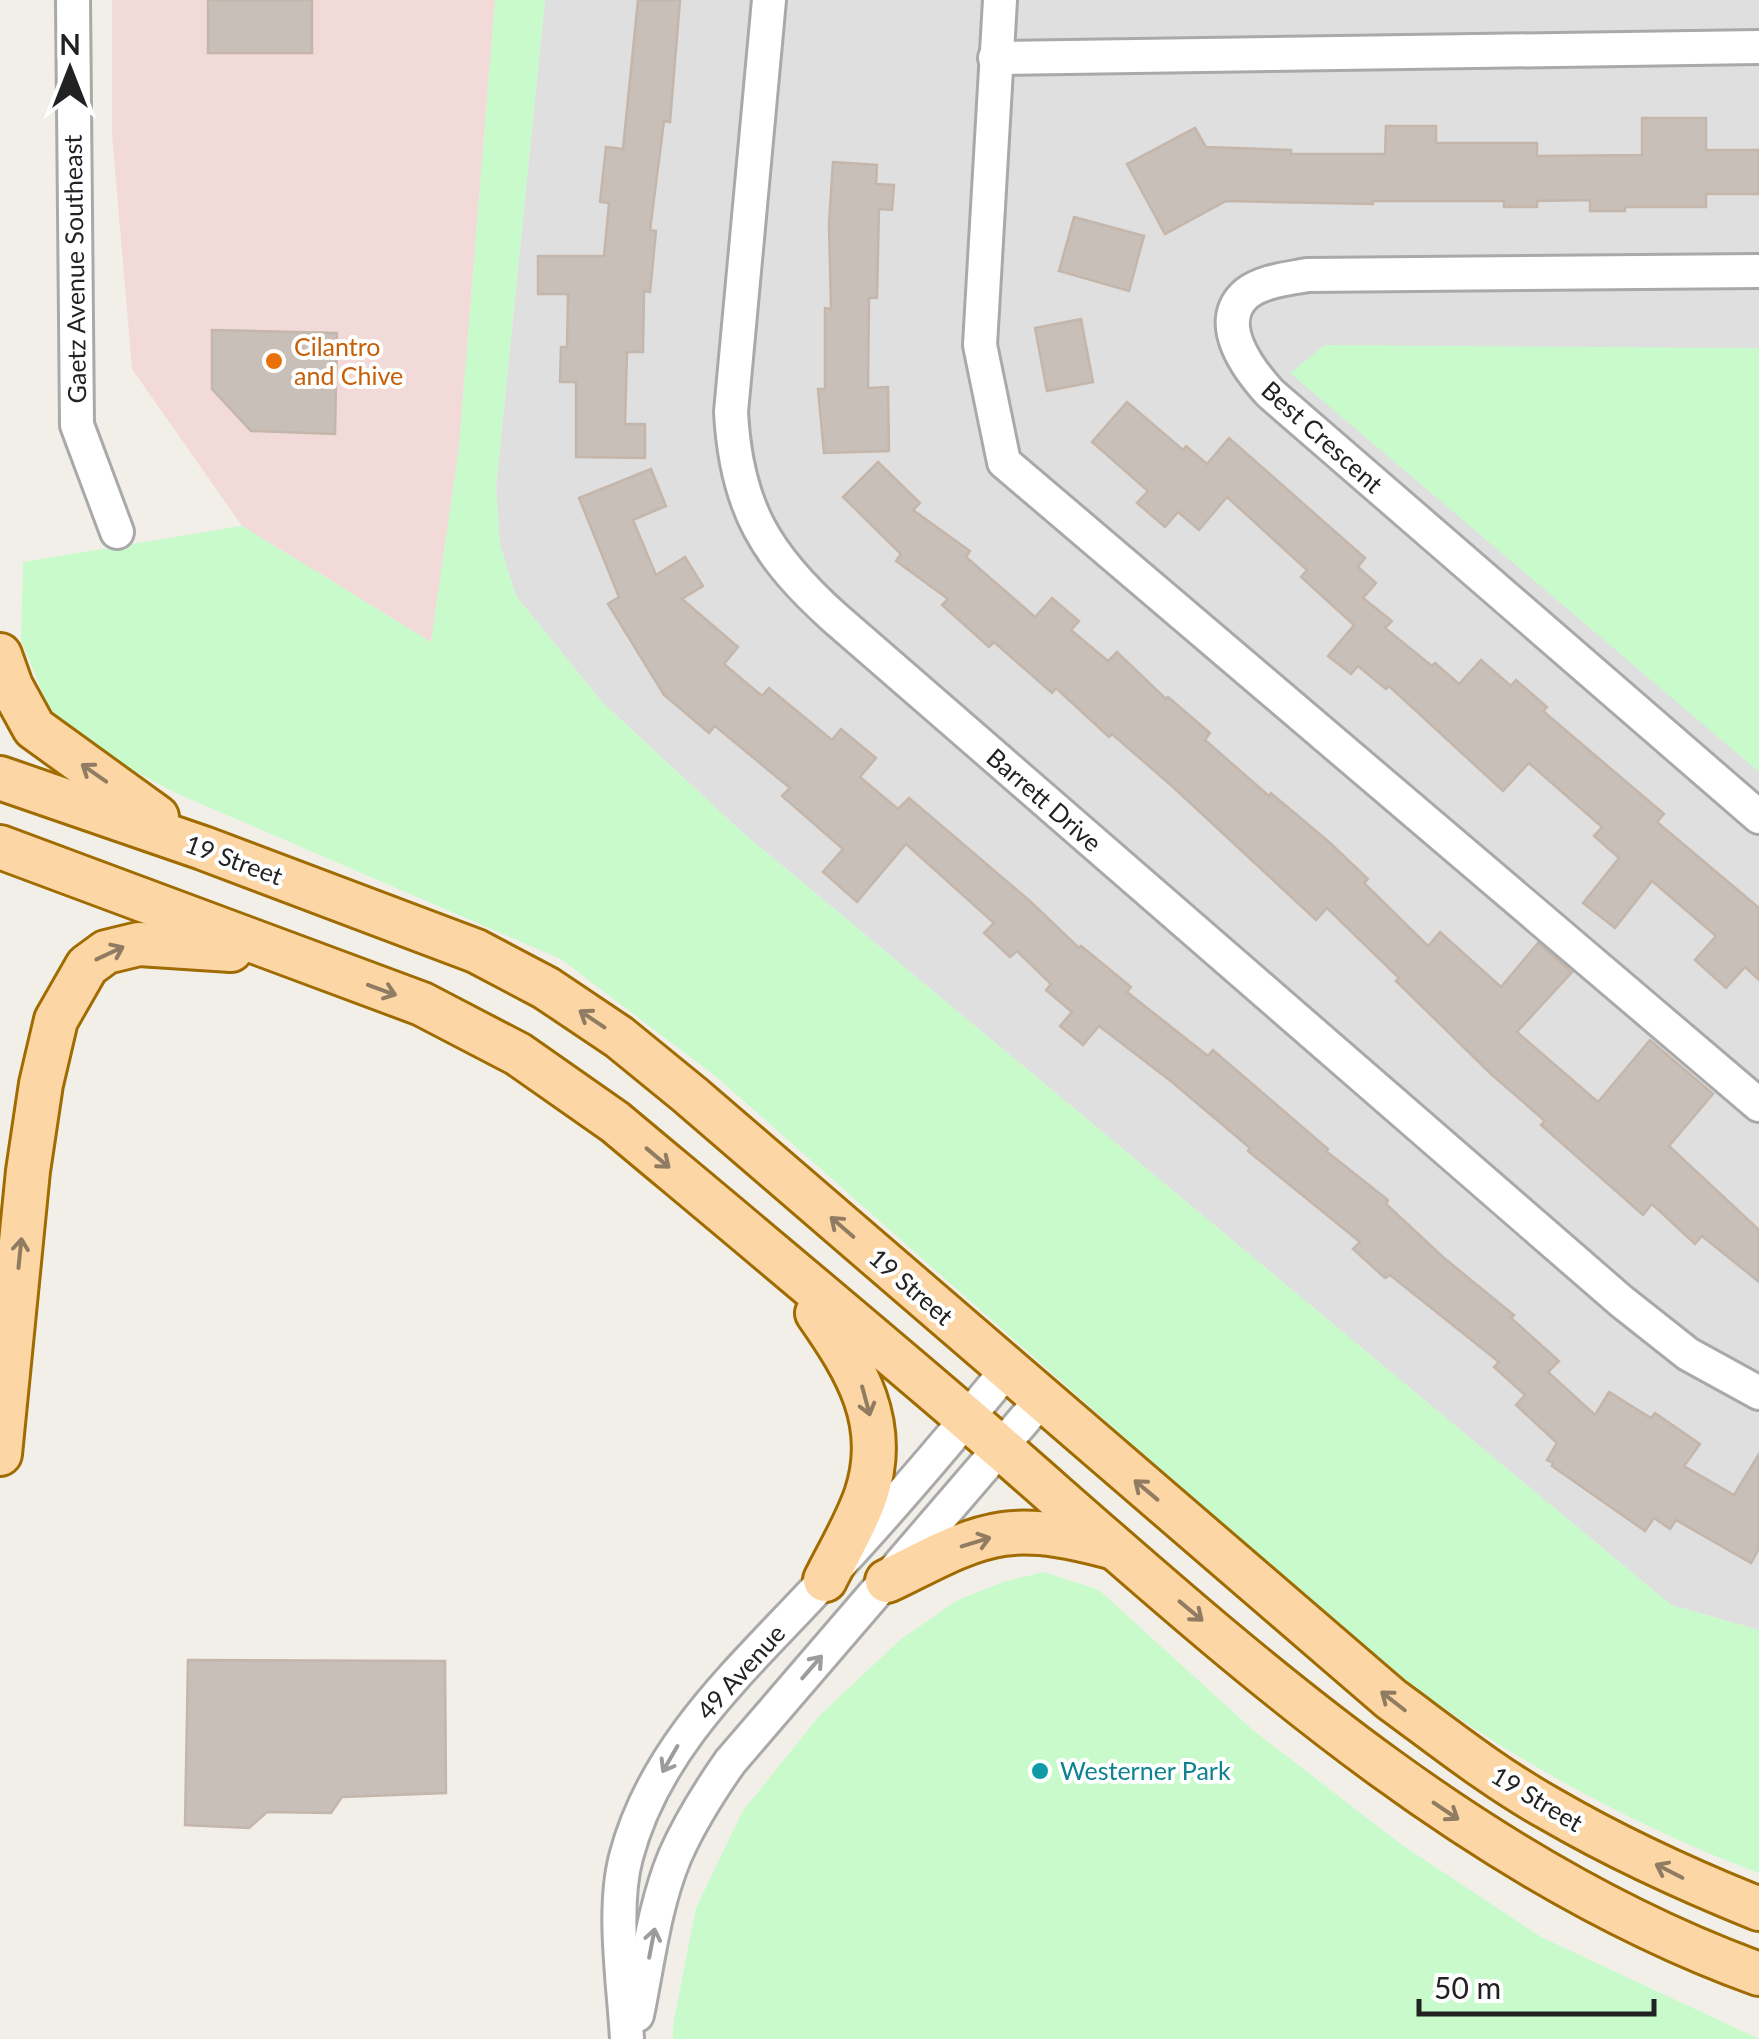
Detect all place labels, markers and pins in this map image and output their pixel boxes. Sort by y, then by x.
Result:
place label: Cilantro and Chive [294,331,403,390]
marker: Cilantro and Chive [263,350,285,372]
place label: Westerner Park [1060,1755,1231,1785]
marker: Westerner Park [1029,1760,1051,1782]

